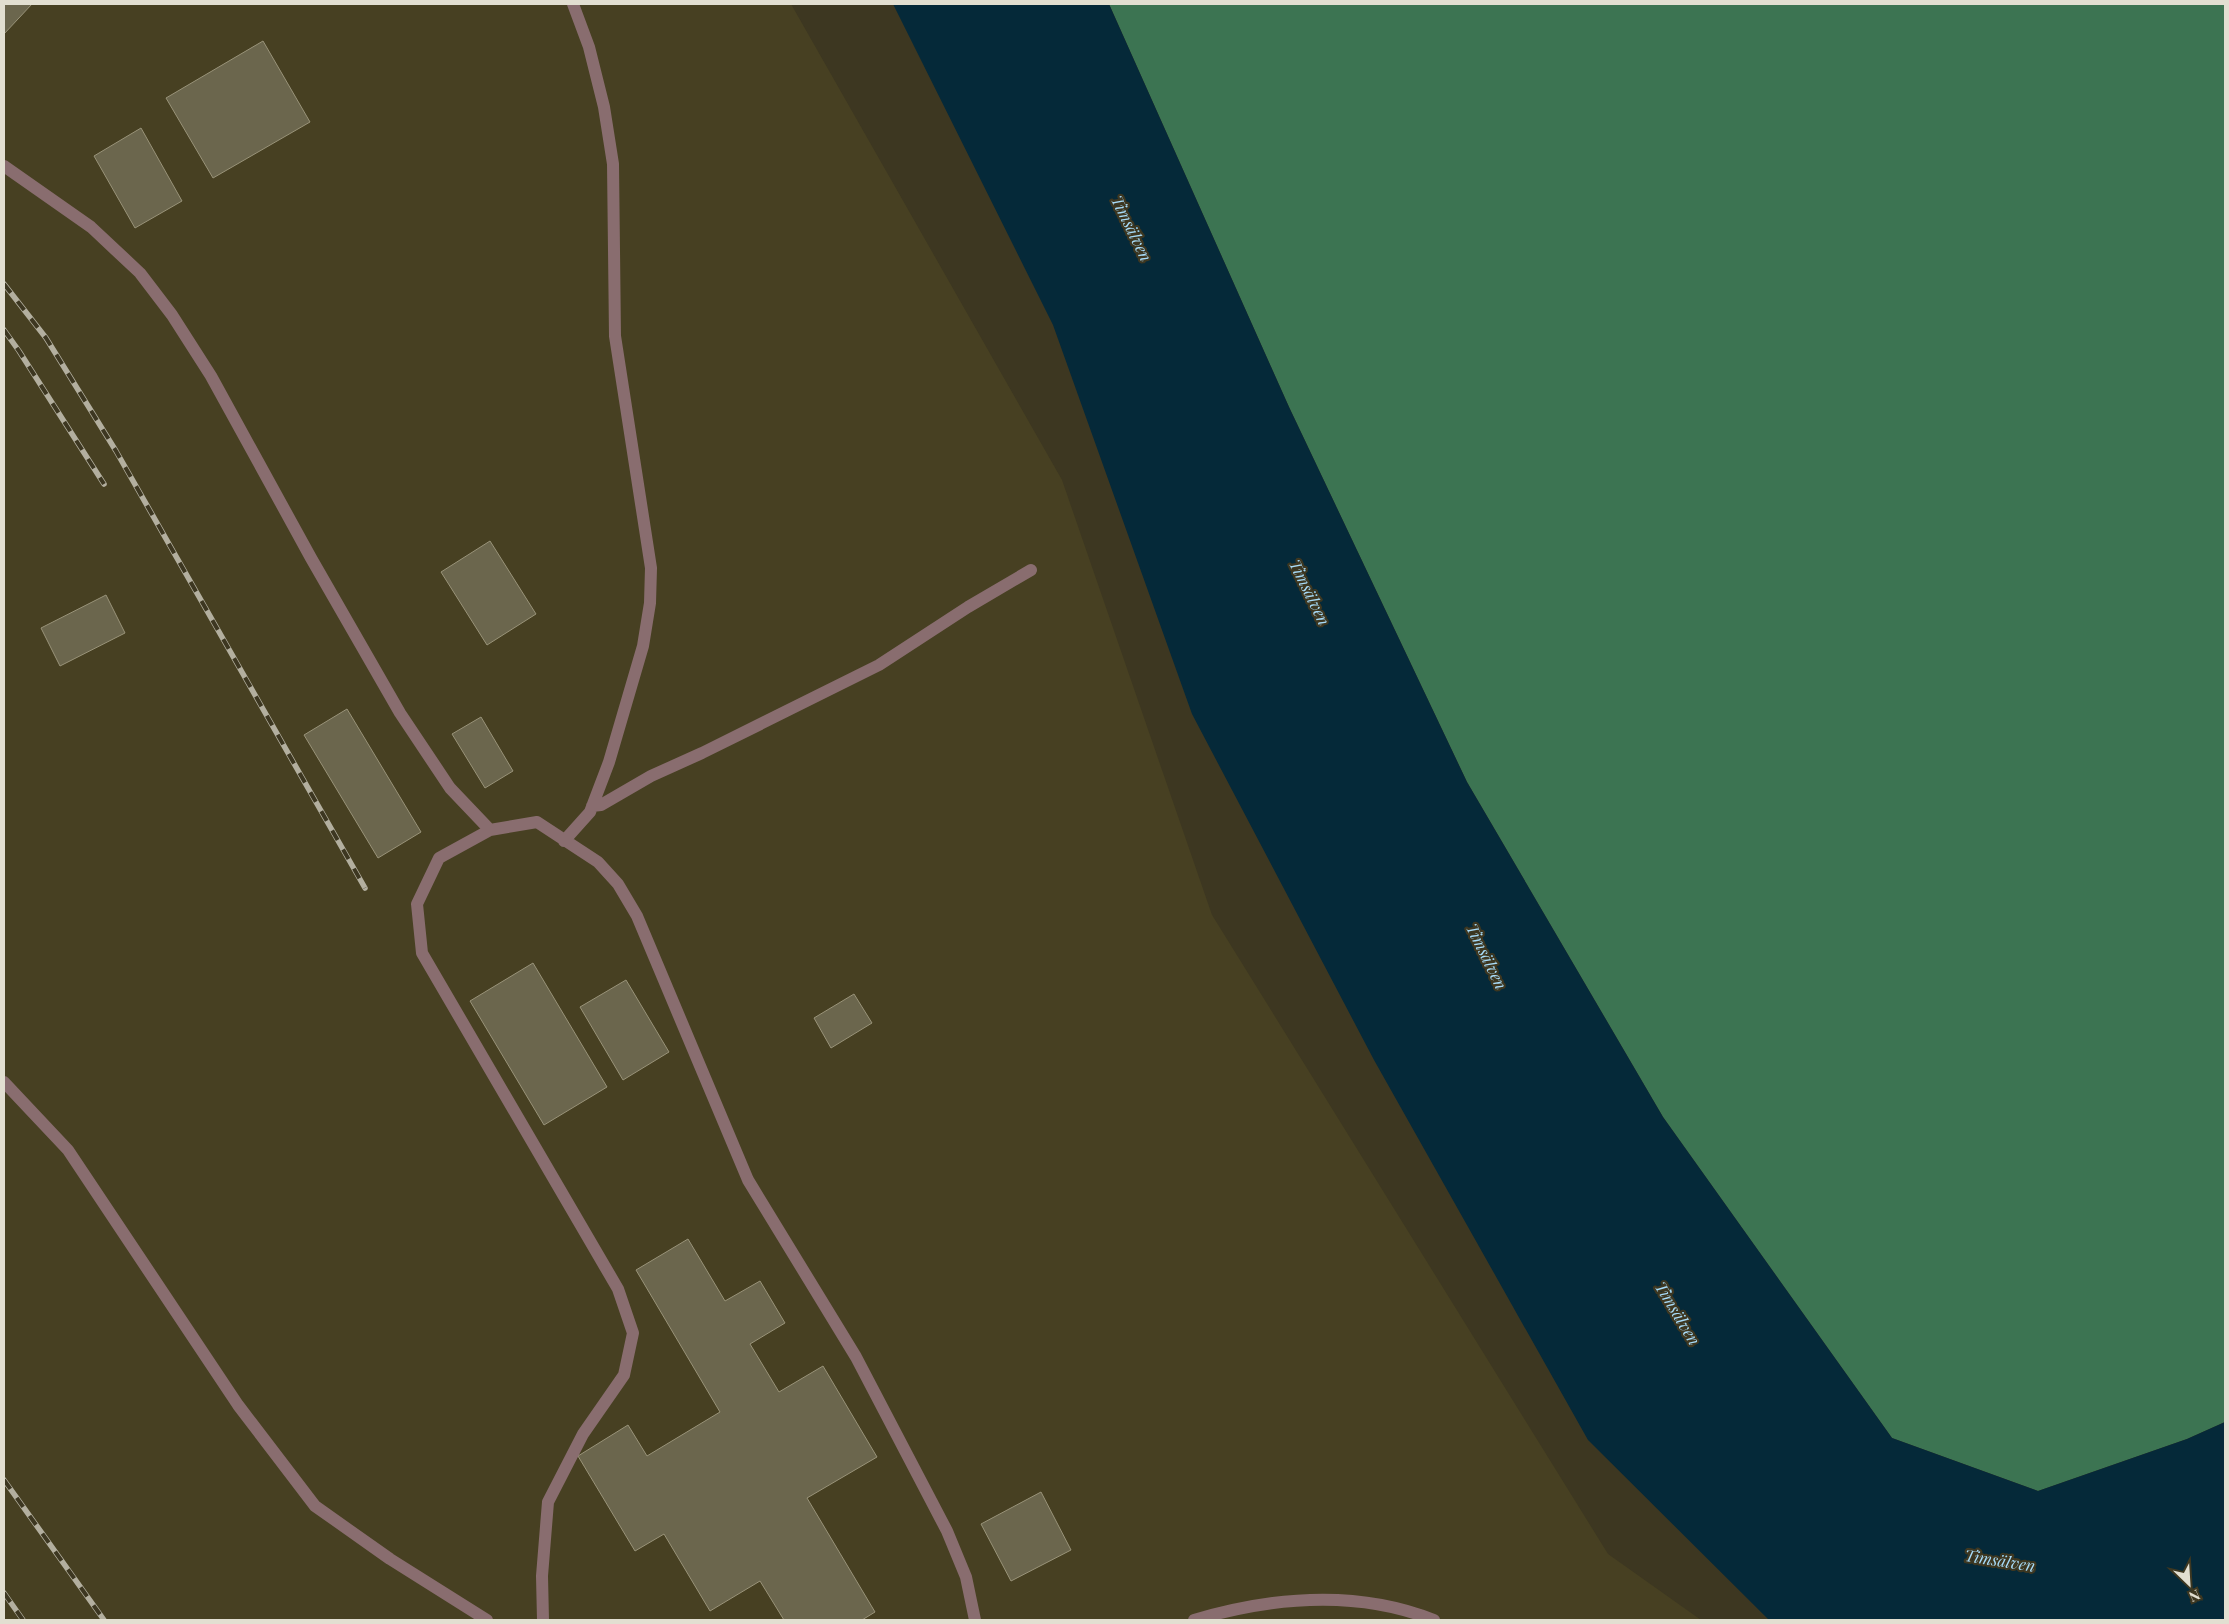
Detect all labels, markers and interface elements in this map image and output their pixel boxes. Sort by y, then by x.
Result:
water label: Timsälven [1107,191,1157,265]
water label: Timsälven [1285,555,1335,629]
water label: Timsälven [1462,919,1512,993]
water label: Timsälven [1651,1277,1705,1349]
water label: Timsälven [1963,1544,2037,1576]
north arrow [2164,1559,2214,1609]
text: N [2186,1585,2203,1607]

